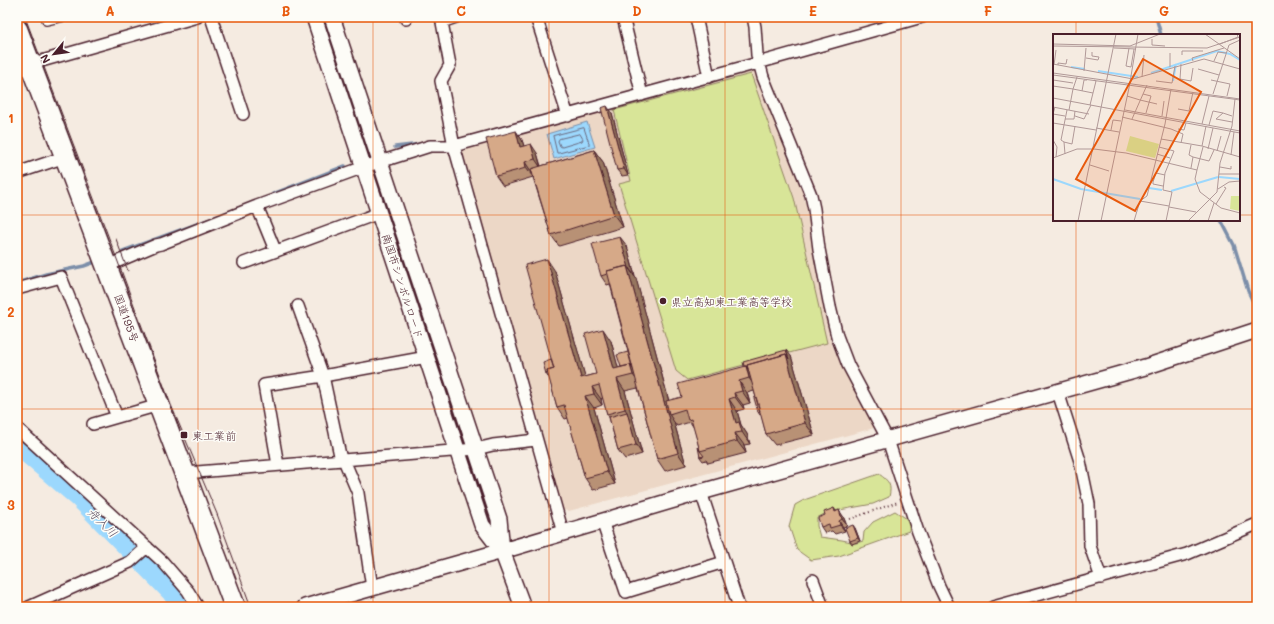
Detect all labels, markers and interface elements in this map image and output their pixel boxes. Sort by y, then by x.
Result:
text: A [105,2,115,19]
text: B [282,2,291,19]
text: C [456,2,466,19]
text: D [632,2,642,19]
text: E [809,2,817,19]
text: F [984,2,992,19]
text: G [1159,2,1169,19]
north arrow [34,34,74,74]
inset map [1053,34,1240,221]
text: N [36,52,53,66]
text: 1 [8,109,14,126]
street label: 南国市シンボルロード [379,231,427,341]
street label: 国道195号 [111,292,143,344]
place label: 県立高知東工業高等学校 [671,294,792,309]
marker: 県立高知東工業高等学校 [658,296,668,306]
text: 2 [7,303,15,320]
place label: 東工業前 [192,428,236,443]
marker: 東工業前 [179,430,189,440]
text: 3 [7,496,15,513]
water label: 舟入川 [85,504,121,540]

